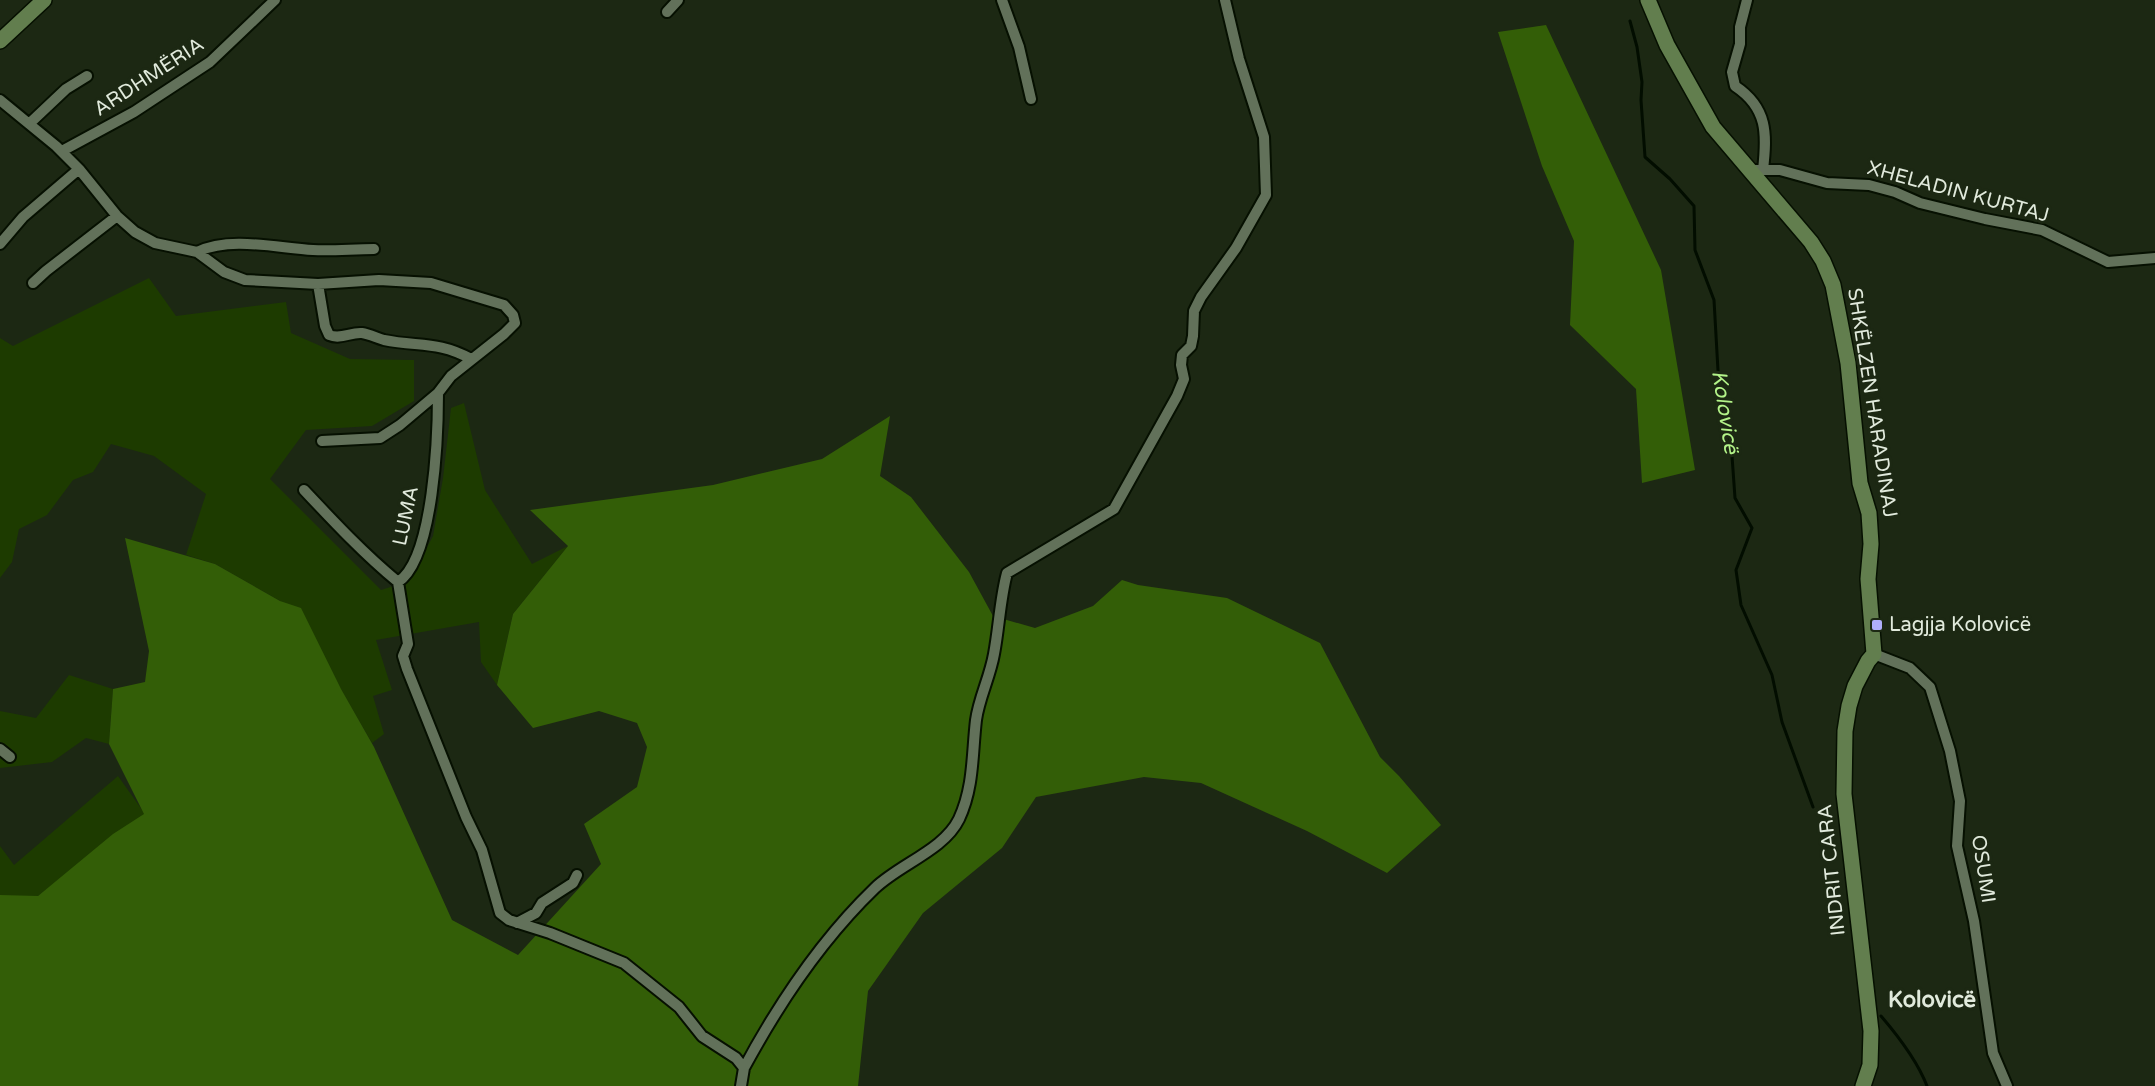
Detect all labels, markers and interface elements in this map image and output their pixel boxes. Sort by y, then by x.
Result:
street label: ARDHMËRIA [90,33,208,121]
street label: XHELADIN KURTAJ [1864,156,2052,228]
street label: SHKËLZEN HARADINAJ [1842,287,1902,519]
water label: Kolovicë [1706,369,1744,457]
street label: LUMA [388,484,424,548]
place label: Lagjja Kolovicë [1889,613,2031,637]
marker: Lagjja Kolovicë [1870,618,1884,632]
street label: INDRIT CARA [1813,803,1851,937]
street label: OSUMI [1966,833,2000,905]
district label: Kolovicë [1888,987,1976,1013]

